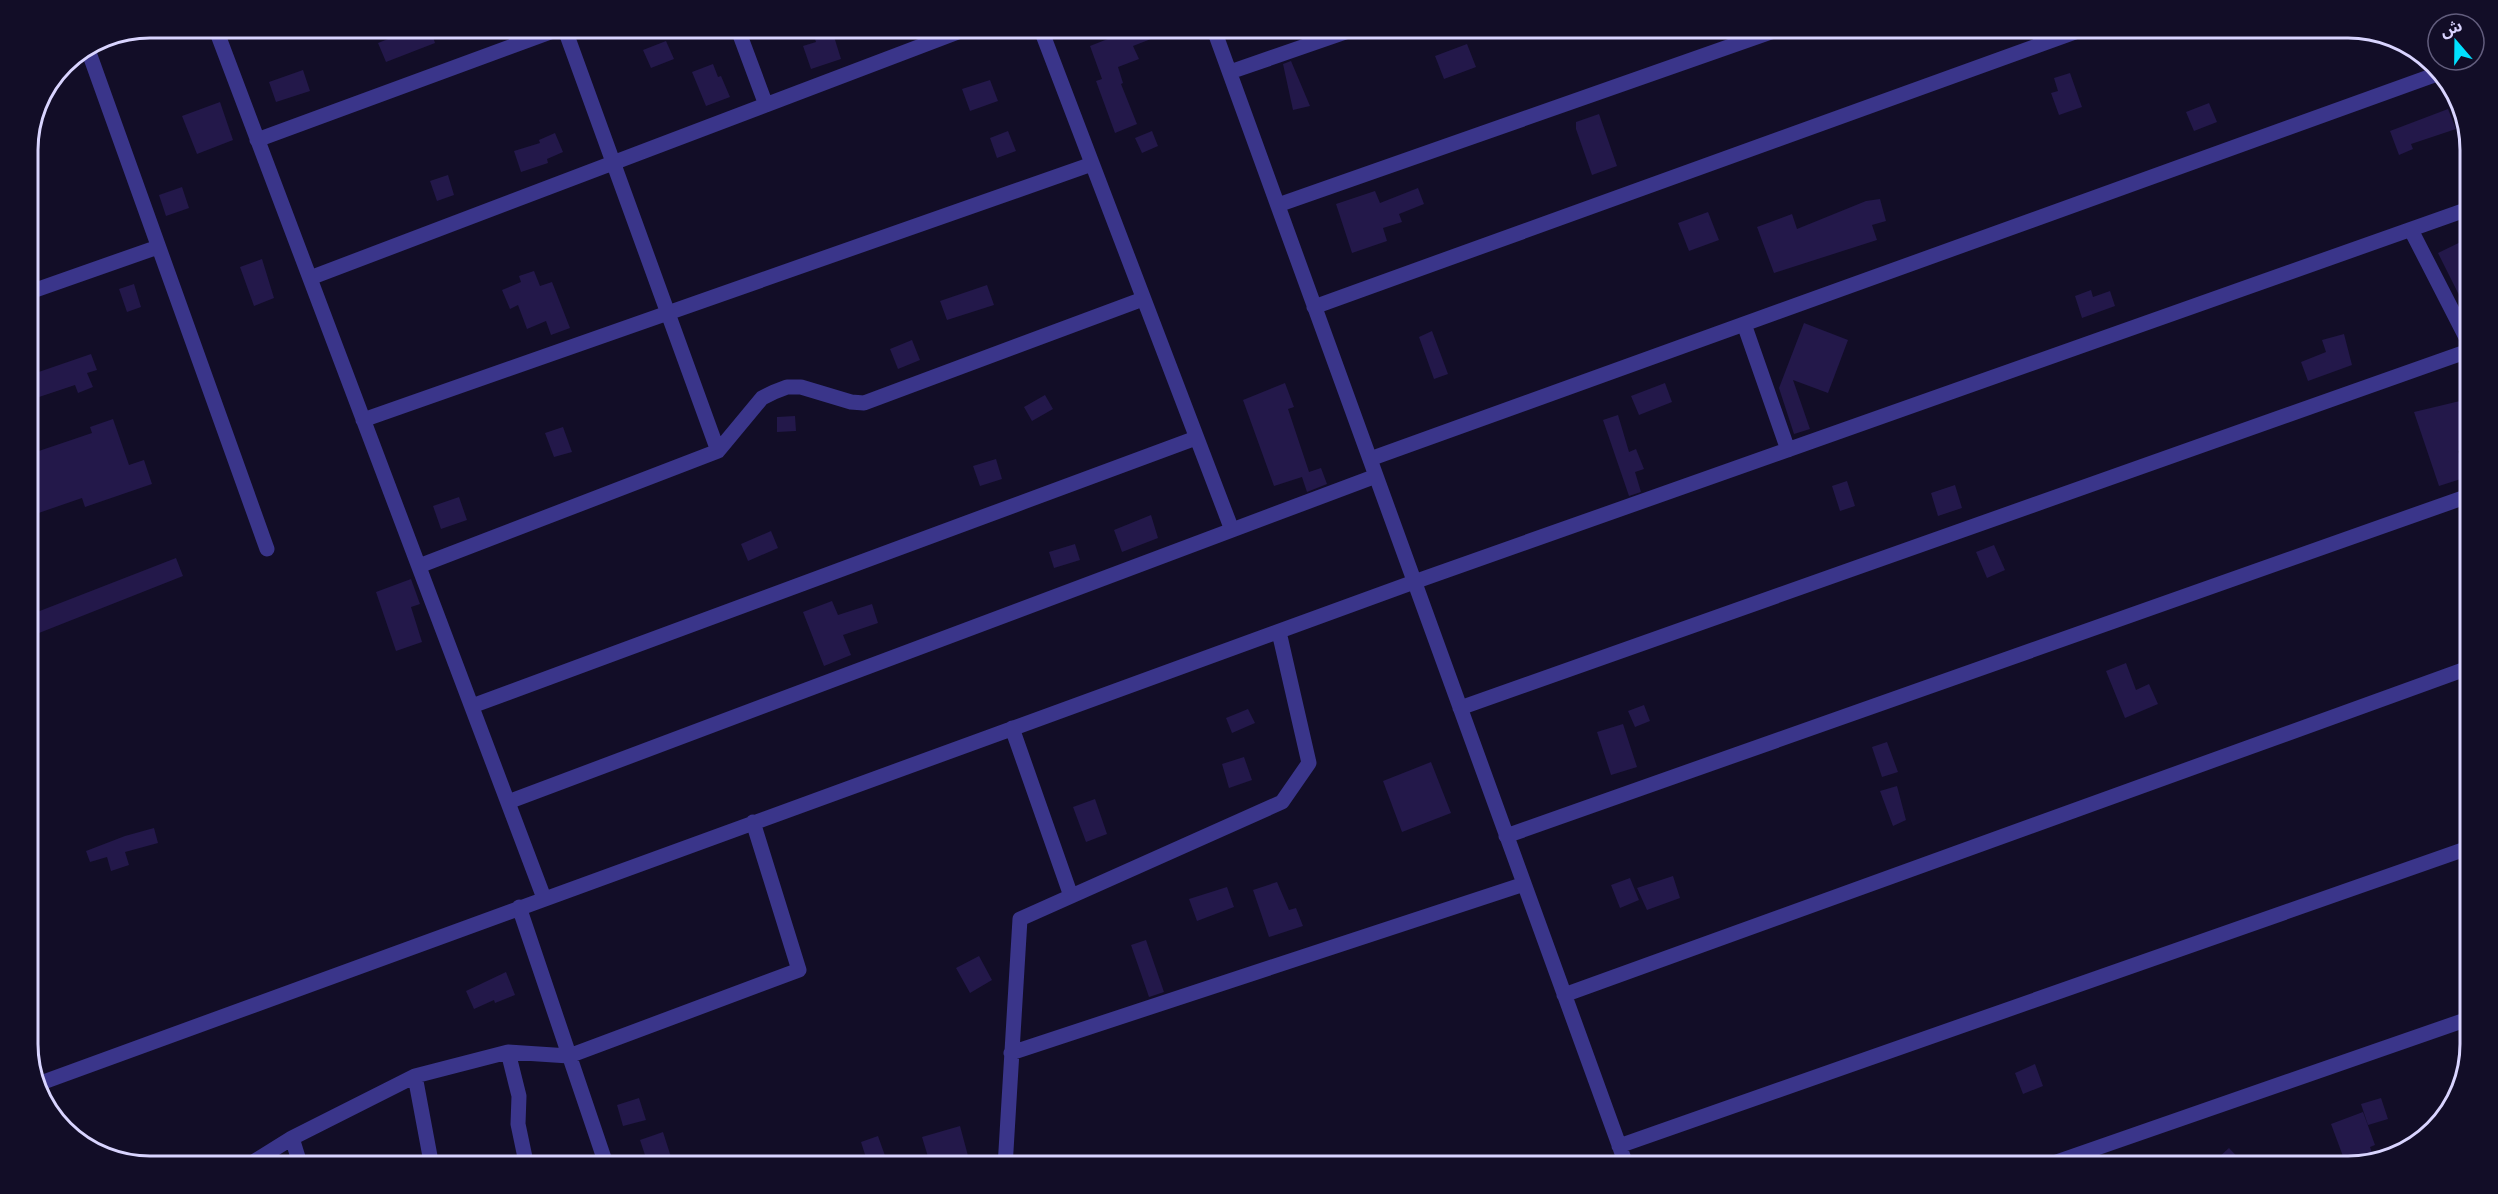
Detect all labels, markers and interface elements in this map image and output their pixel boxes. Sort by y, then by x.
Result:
north arrow [2426,12,2486,72]
text: ش [2437,14,2465,42]

